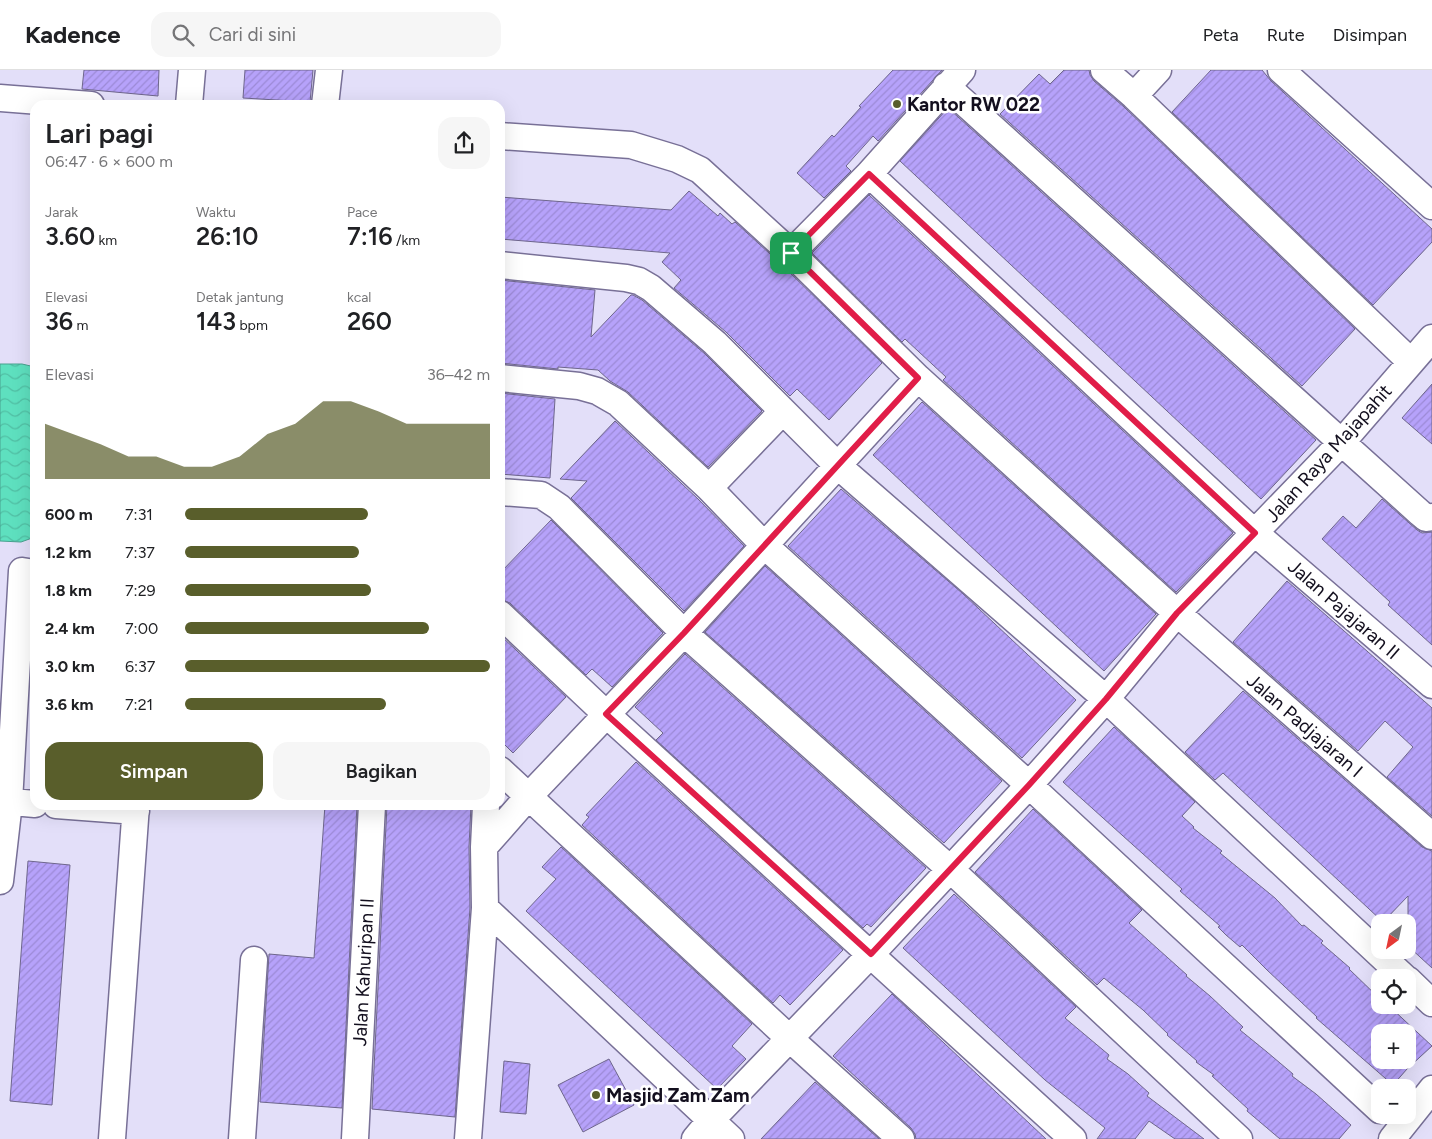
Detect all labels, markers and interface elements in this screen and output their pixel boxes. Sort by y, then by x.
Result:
search box [151,12,501,57]
text: Kadence [25,20,121,49]
icon: search [169,21,197,49]
text: Cari di sini [209,23,296,46]
text: Peta [1203,24,1239,46]
text: Rute [1267,24,1305,46]
text: Disimpan [1333,24,1407,46]
place label: Kantor RW 022 [907,93,1040,116]
marker: Kantor RW 022 [891,98,903,110]
text: Lari pagi [45,116,154,150]
button: share [438,117,490,169]
text: 06:47 · 6 × 600 m [45,152,173,171]
text: Jarak [45,204,78,221]
text: Waktu [196,204,236,221]
text: Pace [347,204,377,221]
text: 3.60 [45,221,95,251]
text: 26:10 [196,221,258,251]
text: 7:16 [347,221,393,251]
text: km [95,232,117,249]
text: /km [393,232,420,249]
pin [770,232,812,274]
icon: arrive [777,239,805,267]
text: Elevasi [45,289,88,306]
text: Detak jantung [196,289,284,306]
text: kcal [347,289,371,306]
text: 36 [45,306,73,336]
text: 143 [196,306,236,336]
text: 260 [347,306,392,336]
text: m [73,317,89,334]
text: bpm [236,317,268,334]
text: Elevasi [45,365,94,384]
text: 36–42 m [427,365,490,384]
street label: Jalan Raya Majapahit [1260,380,1396,527]
text: 600 m [45,505,93,524]
text: 7:31 [125,505,153,524]
text: 1.2 km [45,543,91,562]
text: 7:37 [125,543,155,562]
street label: Jalan Pajajaran II [1283,555,1404,664]
text: 1.8 km [45,581,92,600]
text: 7:29 [125,581,156,600]
text: 2.4 km [45,619,95,638]
text: 7:00 [125,619,158,638]
text: 3.0 km [45,657,95,676]
text: 6:37 [125,657,155,676]
street label: Jalan Padjajaran I [1242,669,1367,782]
text: 3.6 km [45,695,94,714]
text: 7:21 [125,695,153,714]
button: Simpan [45,742,263,800]
button: Bagikan [273,742,490,800]
street label: Jalan Kahuripan II [348,897,379,1047]
north arrow [1371,914,1416,959]
map controls [1371,914,1416,1124]
button: locate [1371,969,1416,1014]
button: + [1371,1024,1416,1069]
button: − [1371,1079,1416,1124]
place label: Masjid Zam Zam [606,1084,750,1107]
marker: Masjid Zam Zam [590,1089,602,1101]

